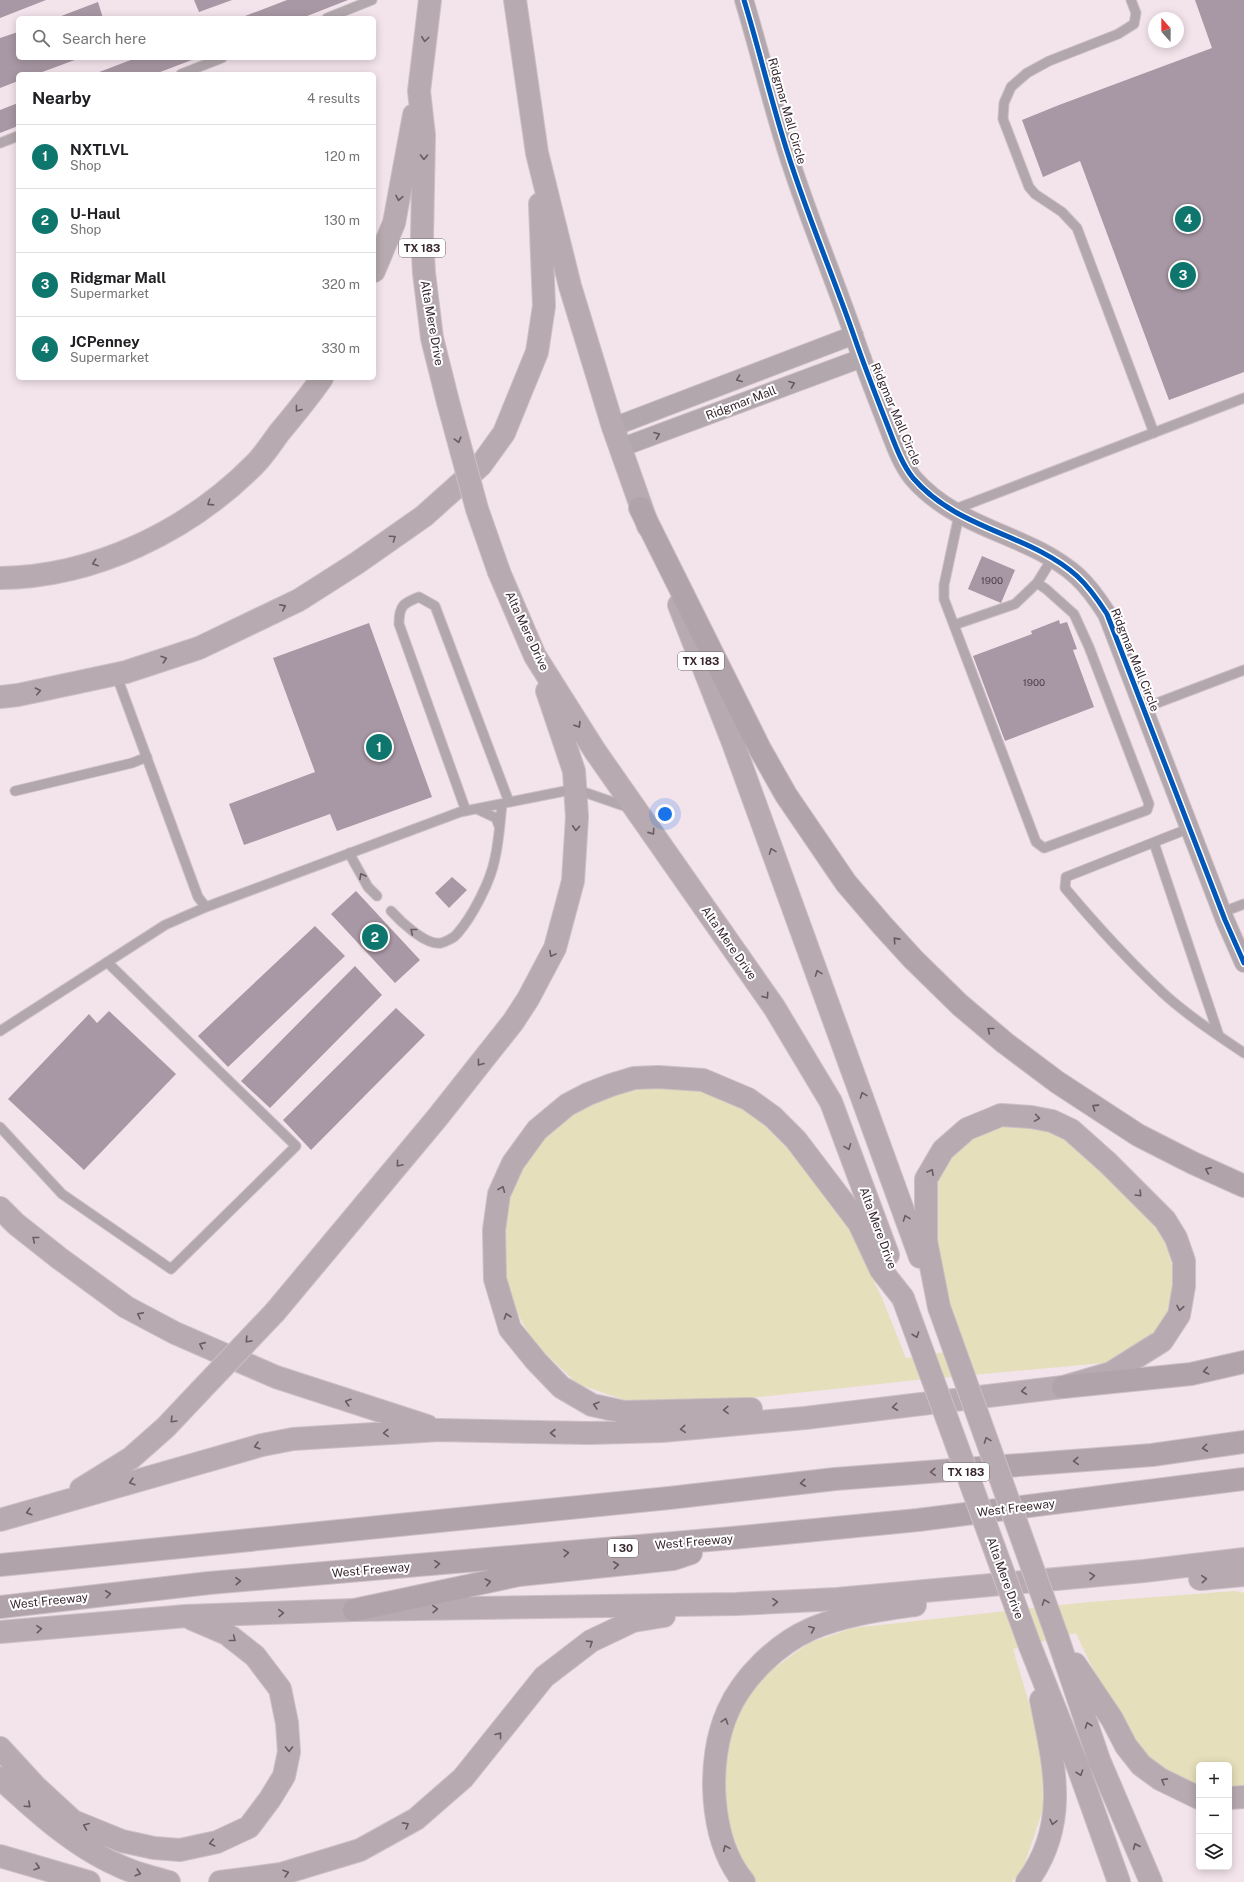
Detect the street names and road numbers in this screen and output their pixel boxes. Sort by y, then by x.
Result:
street label: Ridgmar Mall Circle [765,56,809,166]
road number: TX 183 [399,239,445,257]
street label: Alta Mere Drive [418,279,446,367]
street label: Ridgmar Mall Circle [868,361,924,468]
street label: Ridgmar Mall [704,383,779,423]
street label: Alta Mere Drive [502,589,552,673]
street label: Ridgmar Mall Circle [1108,606,1162,714]
road number: TX 183 [678,652,724,670]
street label: Alta Mere Drive [699,904,760,982]
street label: Alta Mere Drive [857,1185,899,1271]
road number: TX 183 [943,1463,989,1481]
street label: West Freeway [976,1496,1056,1520]
street label: West Freeway [654,1532,734,1552]
street label: Alta Mere Drive [984,1535,1026,1621]
road number: I 30 [608,1539,638,1557]
street label: West Freeway [331,1560,411,1580]
street label: West Freeway [9,1590,89,1612]

